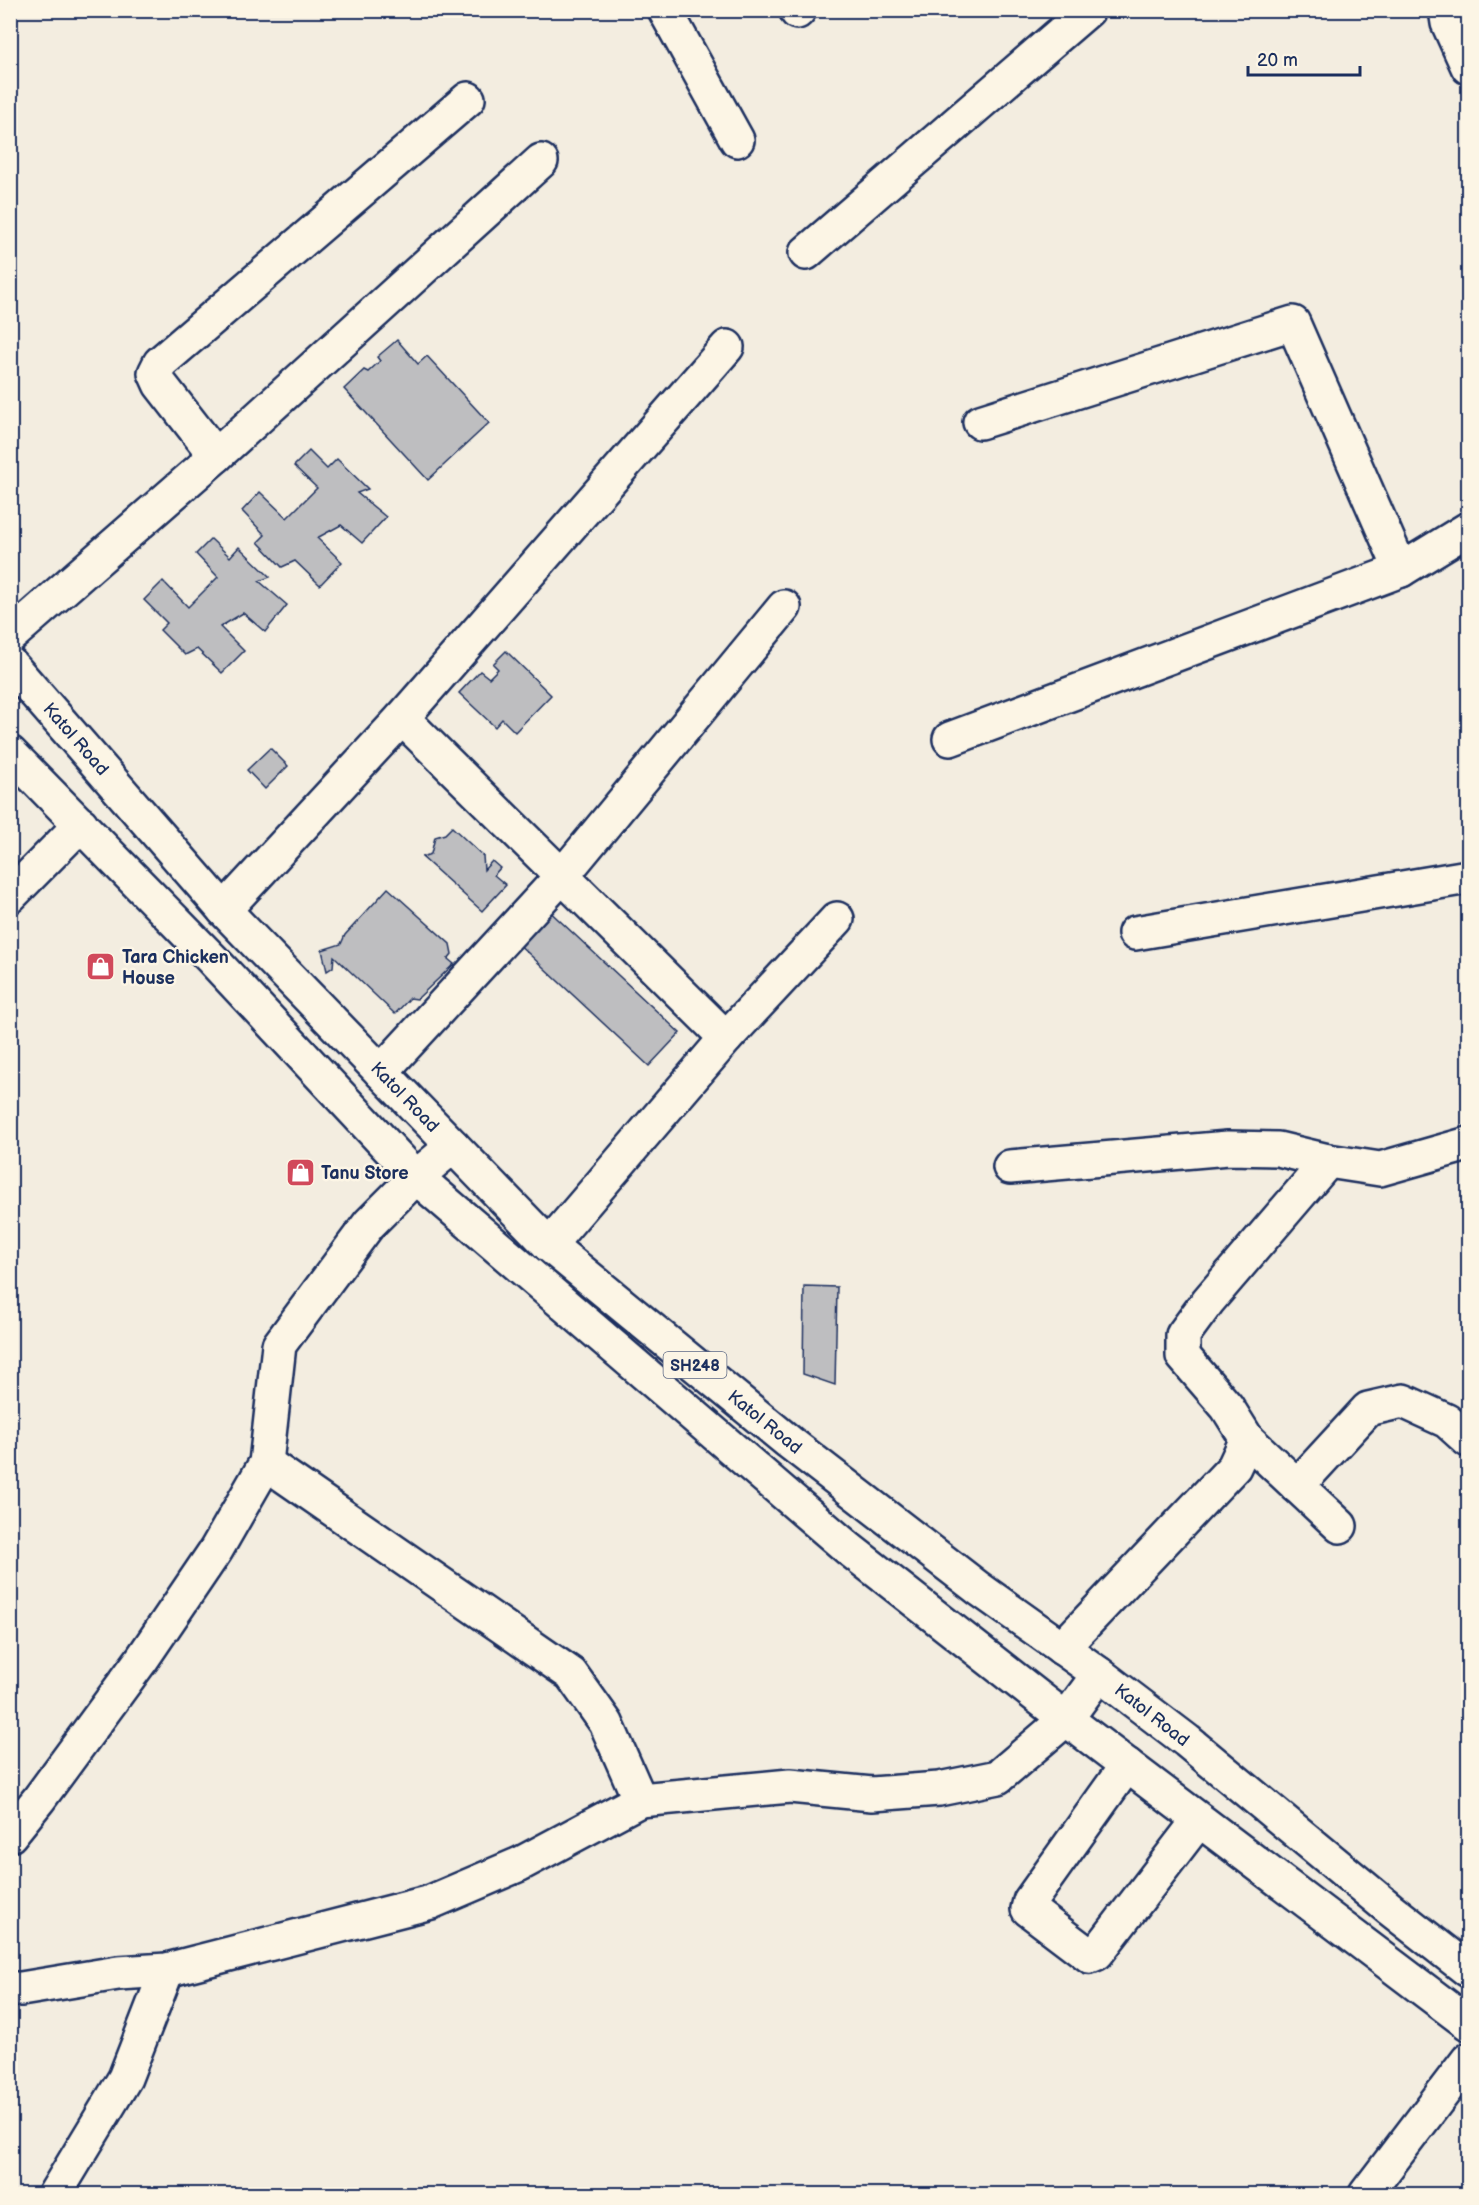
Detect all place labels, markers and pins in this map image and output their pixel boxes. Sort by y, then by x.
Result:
place label: Tara Chicken House [122,947,229,989]
shop icon: Tara Chicken House [85,951,117,983]
shop icon: Tanu Store [284,1157,316,1189]
place label: Tanu Store [321,1163,409,1184]

